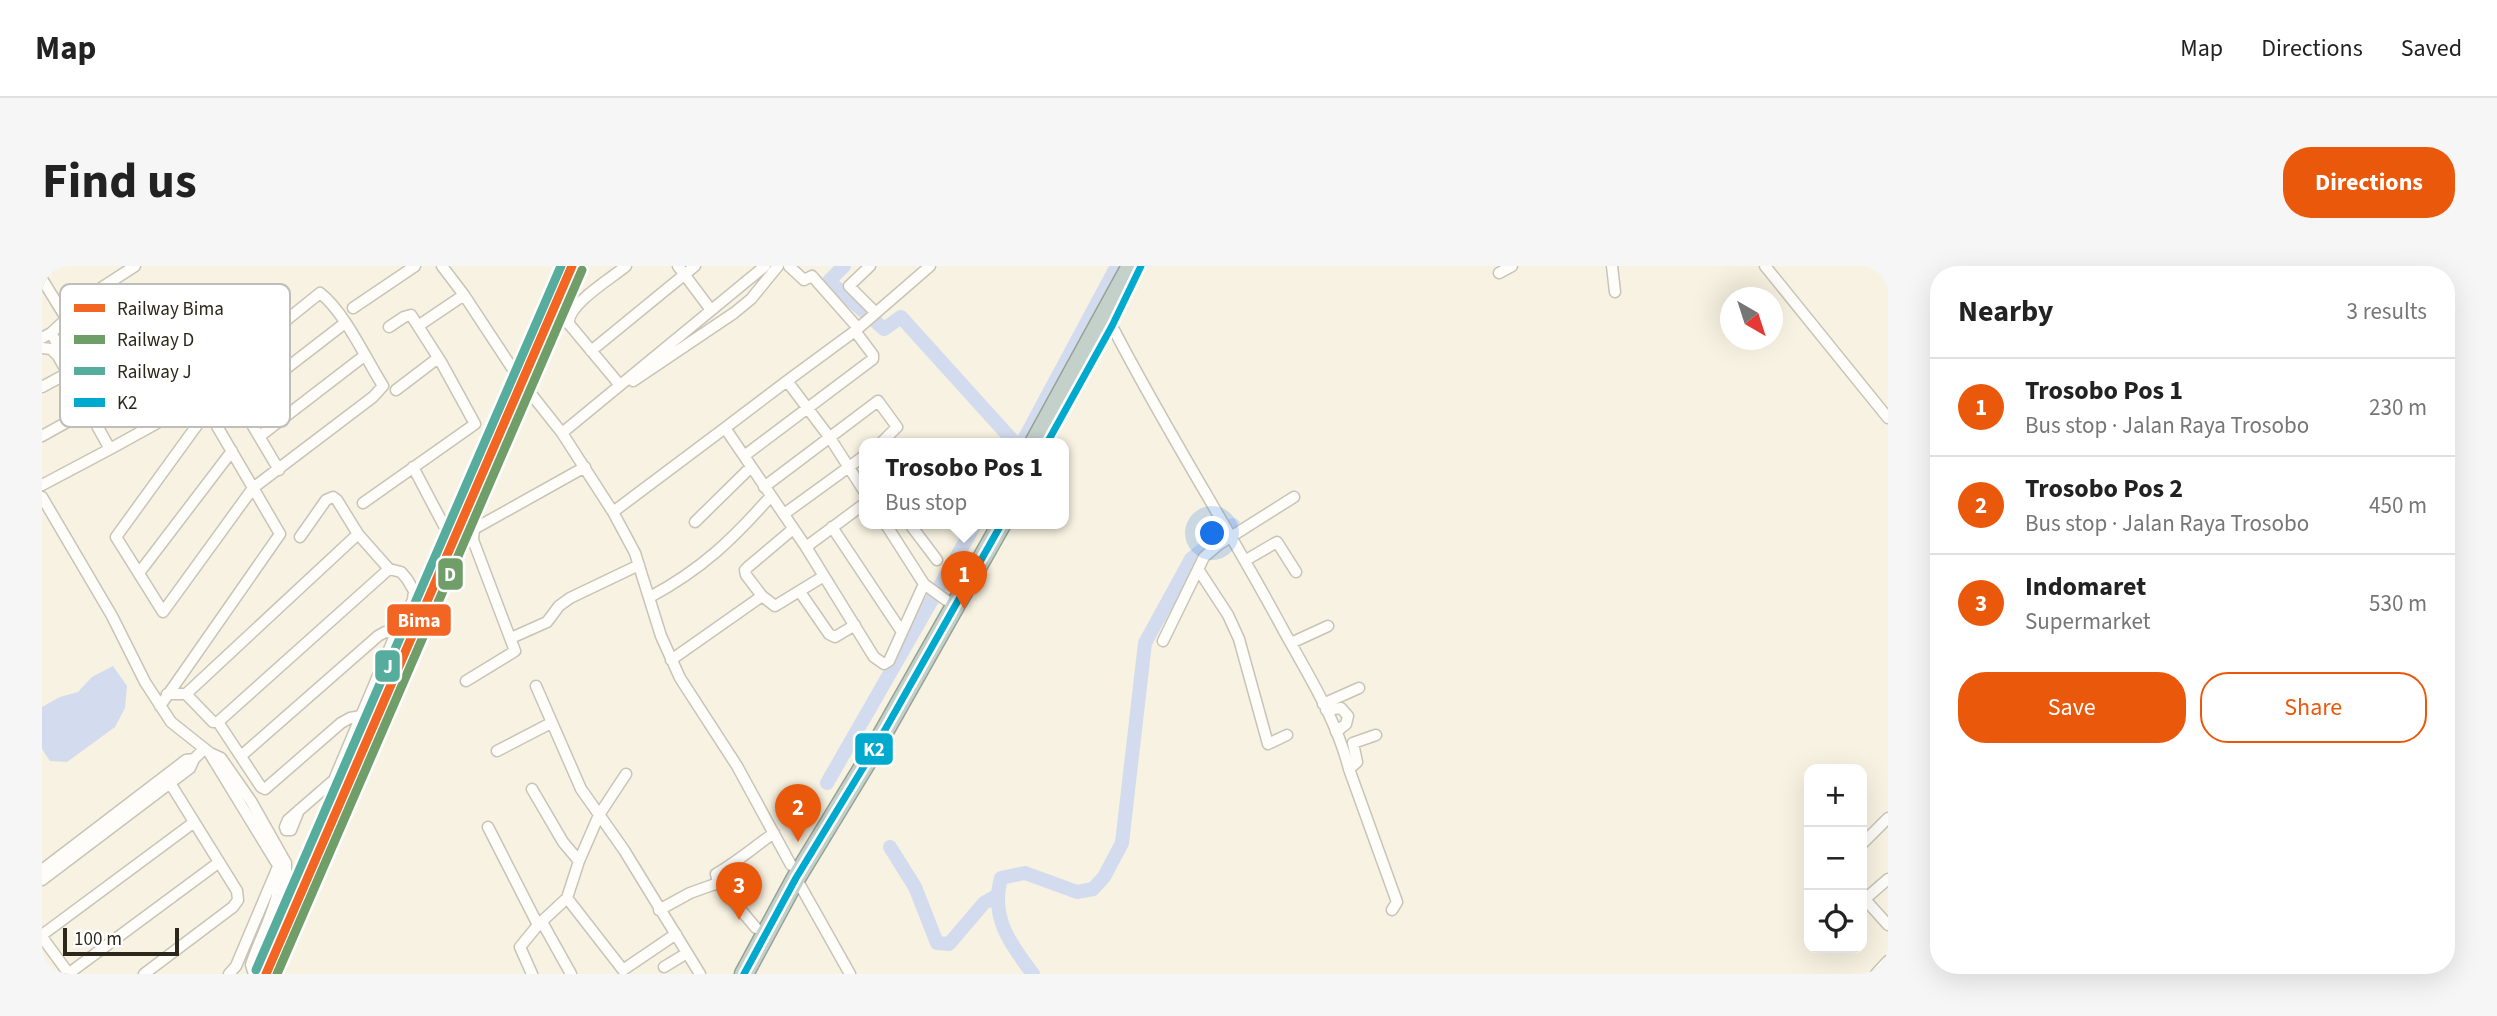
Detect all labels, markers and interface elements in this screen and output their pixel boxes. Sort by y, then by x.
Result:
text: Map [35,25,96,72]
text: Map [2180,31,2223,66]
text: Directions [2261,31,2363,66]
text: Saved [2401,31,2462,66]
text: Find us [42,147,197,217]
button: Directions [2283,147,2455,218]
legend [60,284,290,427]
north arrow [1720,287,1783,350]
text: Nearby [1958,290,2053,333]
text: 3 results [2347,295,2427,328]
text: Railway Bima [117,296,224,323]
text: Railway D [117,327,194,354]
text: Railway J [117,359,192,386]
text: Trosobo Pos 1 [2025,372,2183,409]
text: K2 [117,390,137,417]
text: 1 [1975,391,1987,424]
text: 230 m [2369,391,2427,424]
text: Bus stop · Jalan Raya Trosobo [2025,409,2309,442]
popup [859,438,1069,529]
text: Trosobo Pos 1 [885,449,1043,486]
text: Trosobo Pos 2 [2025,470,2183,507]
text: Bus stop [885,486,967,519]
text: 2 [1975,489,1987,522]
text: 450 m [2369,489,2427,522]
text: Bus stop · Jalan Raya Trosobo [2025,507,2309,540]
your location [1195,516,1229,550]
pin: 1 [941,551,987,609]
line badge: D [437,557,464,591]
text: D [444,562,456,589]
text: Indomaret [2025,568,2146,605]
text: 3 [1975,587,1987,620]
text: 530 m [2369,587,2427,620]
line badge: Bima [386,603,452,637]
text: Supermarket [2025,605,2151,638]
text: Bima [397,608,441,635]
line badge: J [374,649,401,683]
text: J [383,654,393,681]
button: Save [1958,672,2186,743]
button: Share [2200,672,2427,743]
line badge: K2 [854,732,894,766]
text: K2 [863,737,885,764]
map controls [1804,764,1867,953]
button: + [1804,764,1867,827]
pin: 2 [775,784,821,842]
button: − [1804,827,1867,890]
pin: 3 [716,862,762,920]
button: locate [1804,890,1867,953]
scale bar [63,925,178,957]
text: 100 m [74,926,122,953]

